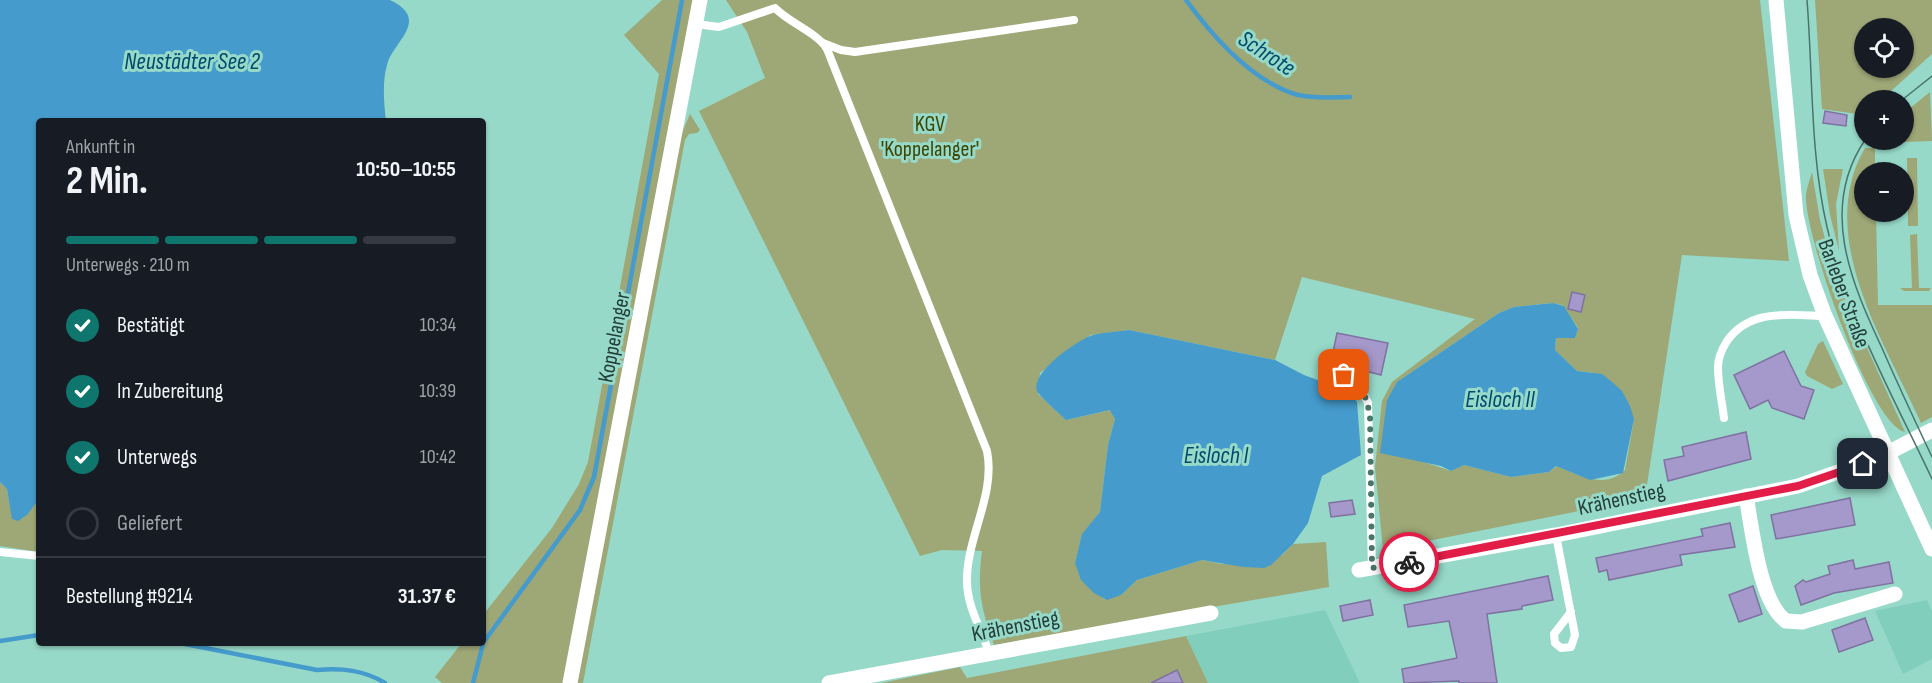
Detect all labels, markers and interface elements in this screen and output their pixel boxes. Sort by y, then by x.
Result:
map controls [1854,18,1914,222]
button: locate [1854,18,1914,78]
water label: Schrote [1233,24,1301,82]
water label: Neustädter See 2 [124,47,260,76]
button: + [1854,90,1914,150]
park label: KGV 'Koppelanger' [881,111,979,163]
text: Ankunft in [66,135,135,159]
text: 10:50–10:55 [356,156,456,183]
text: 2 Min. [66,158,148,205]
button: − [1854,162,1914,222]
street label: Barleber Straße [1811,235,1876,352]
text: Unterwegs · 210 m [66,253,190,277]
street label: Koppelanger [592,290,636,385]
icon: check [66,309,99,342]
text: Bestätigt [117,312,185,339]
text: 10:34 [420,313,456,337]
pin [1318,349,1369,400]
icon: bag [1327,358,1360,391]
icon: check [66,375,99,408]
text: In Zubereitung [117,378,223,405]
text: 10:39 [419,379,456,403]
water label: Eisloch II [1465,385,1535,414]
pin [1837,438,1888,489]
icon: check [66,441,99,474]
water label: Eisloch I [1184,441,1249,470]
text: Unterwegs [117,444,197,471]
text: 10:42 [420,445,456,469]
icon: home [1846,447,1879,480]
street label: Krähenstieg [1575,477,1668,522]
text: Geliefert [117,510,182,537]
courier [1379,532,1439,592]
icon: bike [1393,546,1426,579]
text: Bestellung #9214 [66,583,193,610]
text: 31.37 € [398,583,456,610]
street label: Krähenstieg [969,605,1061,648]

